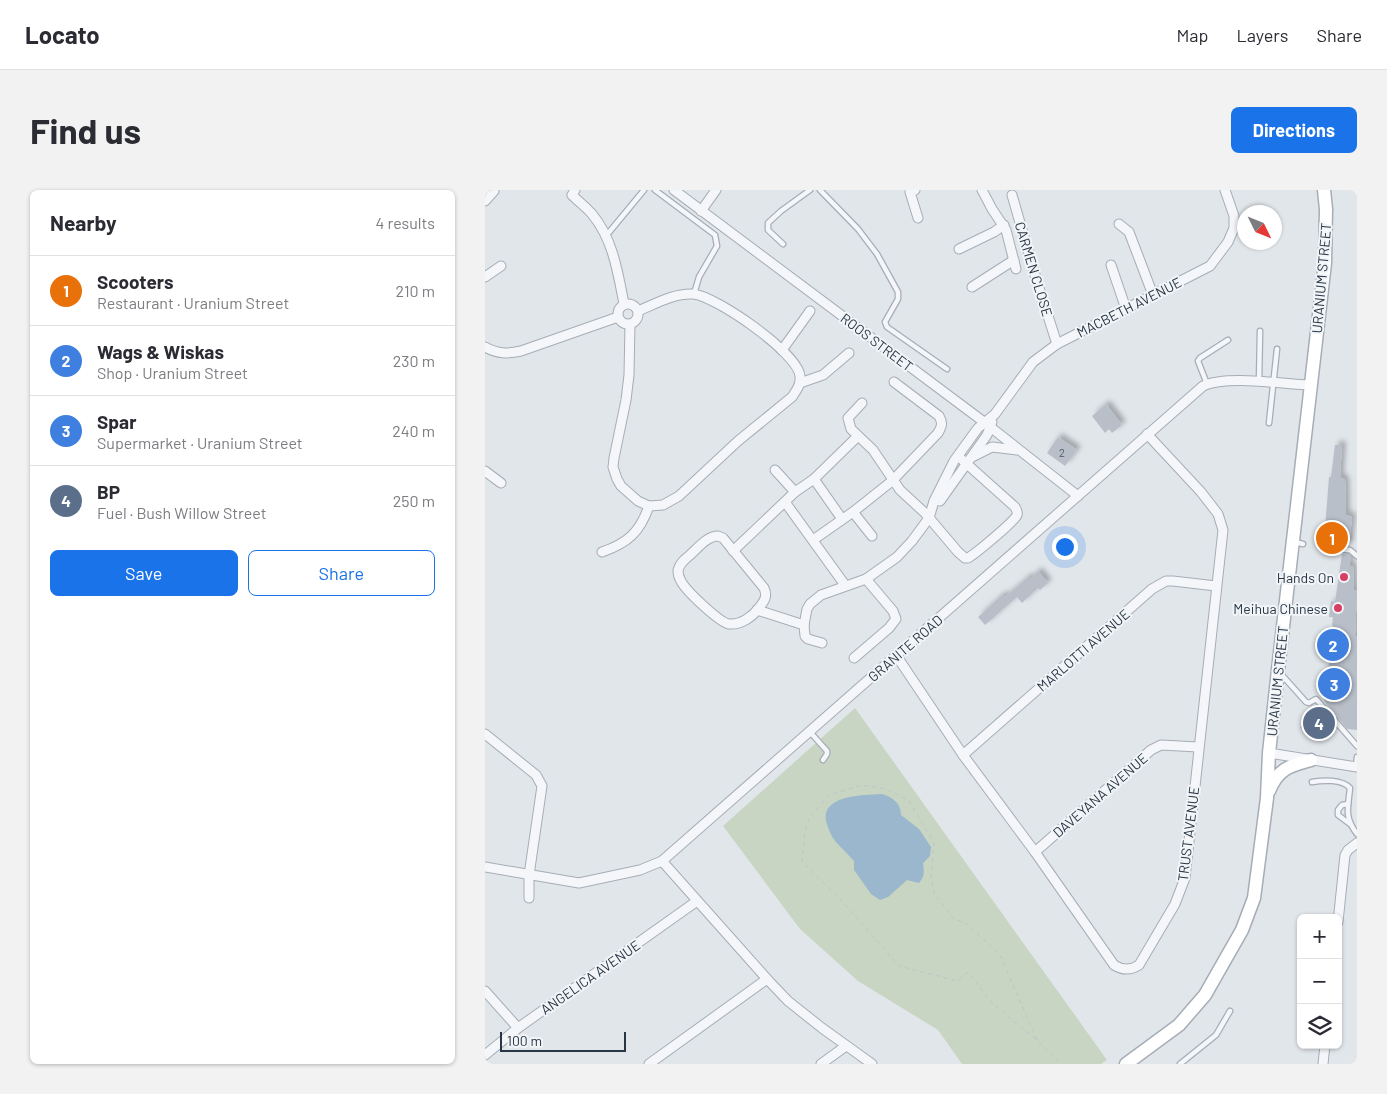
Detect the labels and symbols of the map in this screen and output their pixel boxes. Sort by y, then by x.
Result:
north arrow [1237,205,1282,250]
street label: CARMEN CLOSE [1012,220,1056,318]
street label: URANIUM STREET [1308,222,1334,334]
street label: MACBETH AVENUE [1074,273,1184,341]
street label: ROOS STREET [837,309,917,375]
house number: 2 [1059,446,1065,459]
pin: 1 [1316,519,1348,557]
your location [1052,534,1078,560]
place label: Hands On [1277,569,1334,586]
marker: Hands On [1338,571,1350,583]
place label: Meihua Chinese [1233,600,1328,617]
marker: Meihua Chinese [1332,602,1344,614]
street label: MARLOTTI AVENUE [1033,605,1133,695]
street label: GRANITE ROAD [864,611,946,685]
street label: URANIUM STREET [1263,625,1291,737]
pin: 2 [1317,626,1349,664]
pin: 3 [1318,665,1350,703]
pin: 4 [1303,704,1335,742]
street label: DAVEYANA AVENUE [1049,749,1151,841]
street label: TRUST AVENUE [1174,786,1202,882]
street label: ANGELICA AVENUE [537,936,643,1018]
scale bar [500,1029,626,1052]

